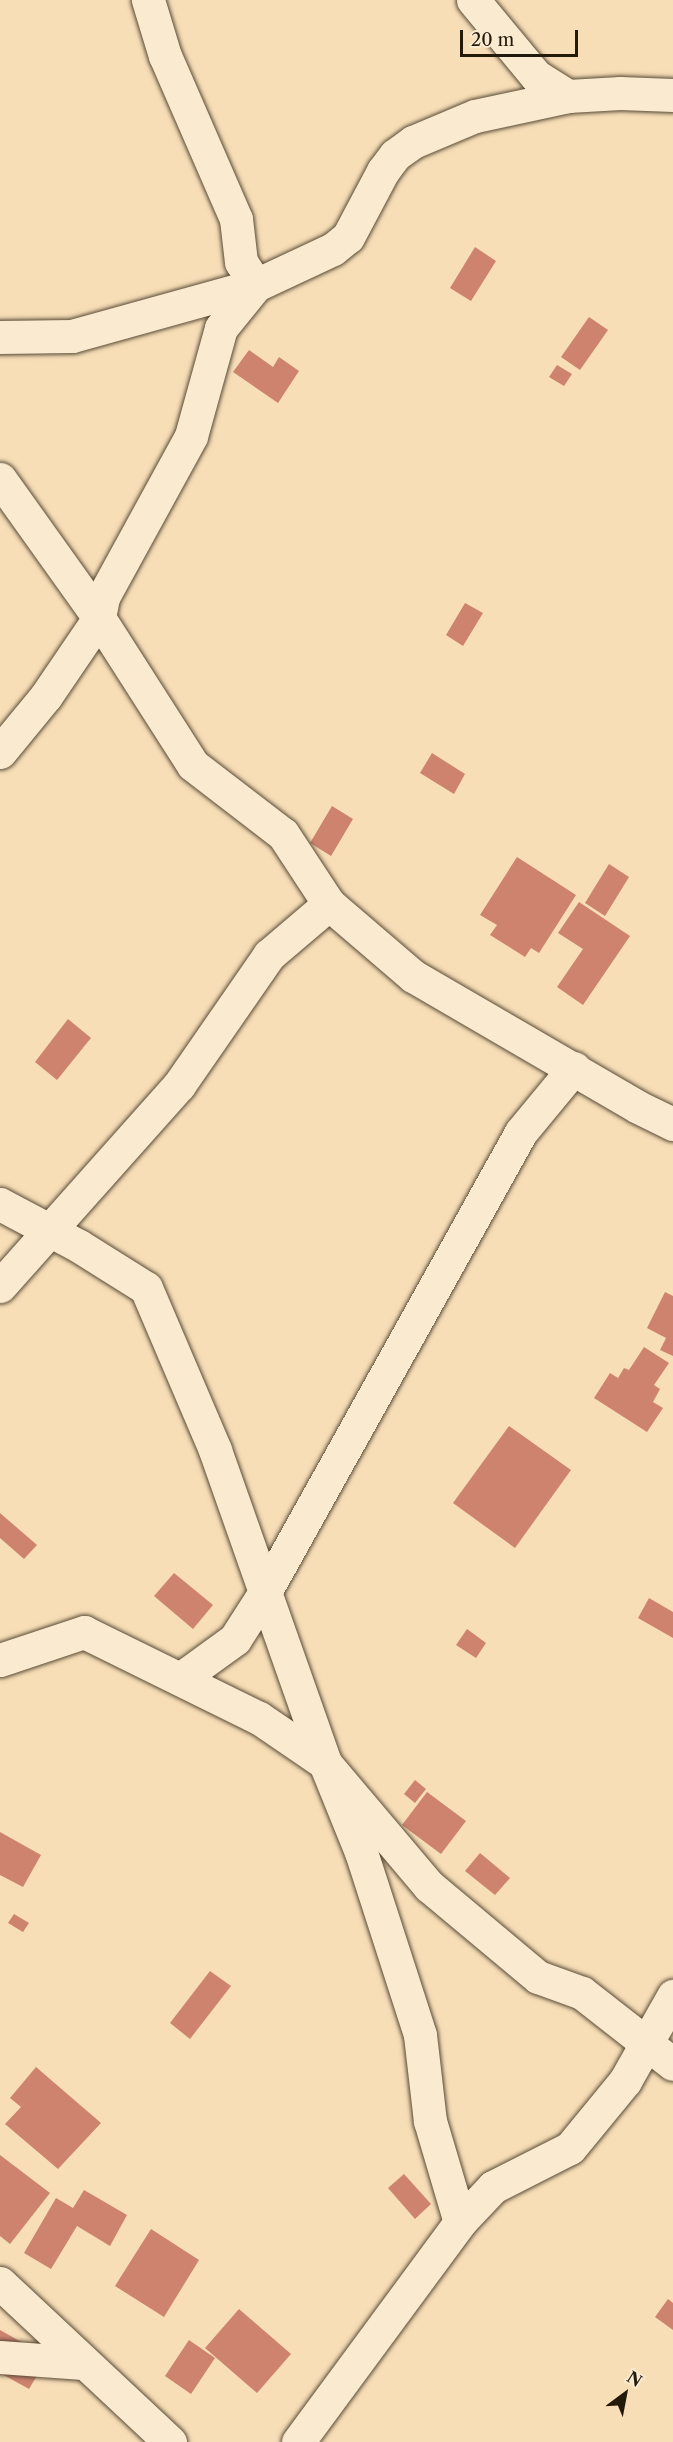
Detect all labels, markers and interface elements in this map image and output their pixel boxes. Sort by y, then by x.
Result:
scale bar [463,18,582,56]
text: 20 m [471,29,514,51]
north arrow [595,2364,655,2424]
text: N [623,2367,646,2391]

